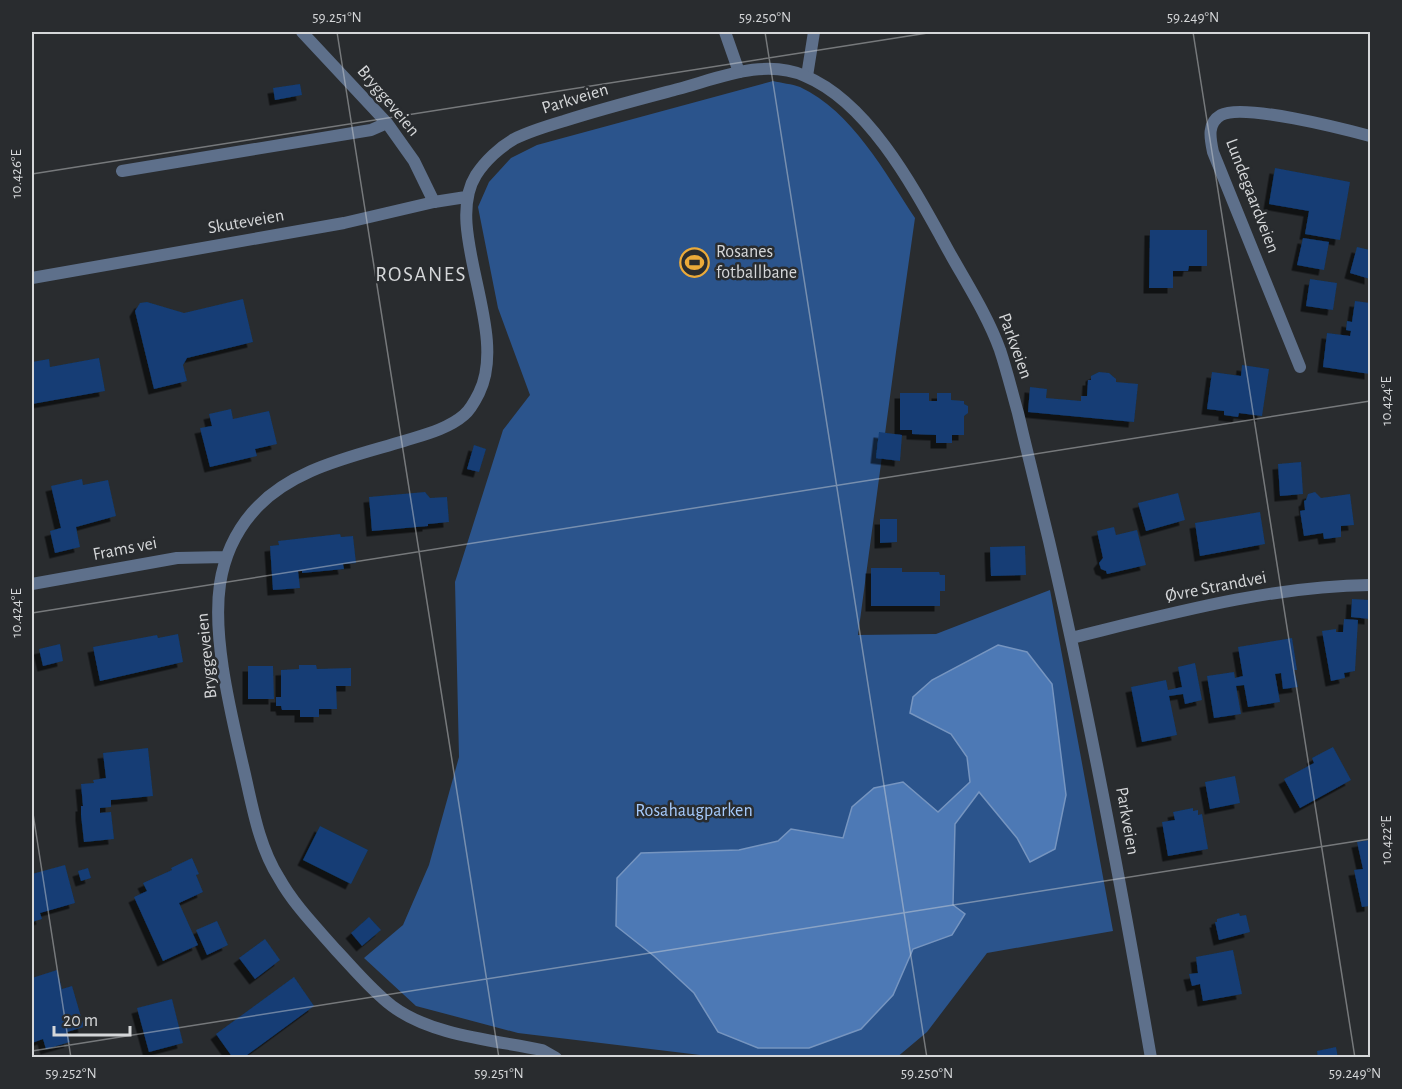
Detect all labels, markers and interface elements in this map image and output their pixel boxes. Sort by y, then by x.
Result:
text: 59.251°N [312,10,362,25]
text: 59.250°N [739,10,791,25]
text: 59.249°N [1167,10,1219,25]
street label: Bryggeveien [353,62,423,140]
street label: Parkveien [540,80,610,118]
street label: Lundegaardveien [1222,136,1282,256]
text: 10.426°E [9,149,24,199]
street label: Skuteveien [206,206,286,238]
place label: Rosanes fotballbane [716,243,797,282]
sports icon: Rosanes fotballbane [679,246,711,278]
district label: ROSANES [375,264,467,285]
street label: Parkveien [995,311,1035,381]
text: 10.424°E [1379,376,1394,426]
street label: Frams vei [91,534,159,564]
street label: Øvre Strandvei [1164,568,1268,606]
text: 10.424°E [9,588,24,638]
street label: Bryggeveien [194,612,220,700]
street label: Parkveien [1112,786,1142,856]
park label: Rosahaugparken [635,802,753,820]
text: 10.422°E [1379,815,1394,865]
scale bar [54,999,130,1037]
text: 20 m [63,1012,98,1030]
text: 59.252°N [45,1066,97,1081]
text: 59.251°N [474,1066,524,1081]
text: 59.250°N [901,1066,953,1081]
text: 59.249°N [1329,1066,1381,1081]

